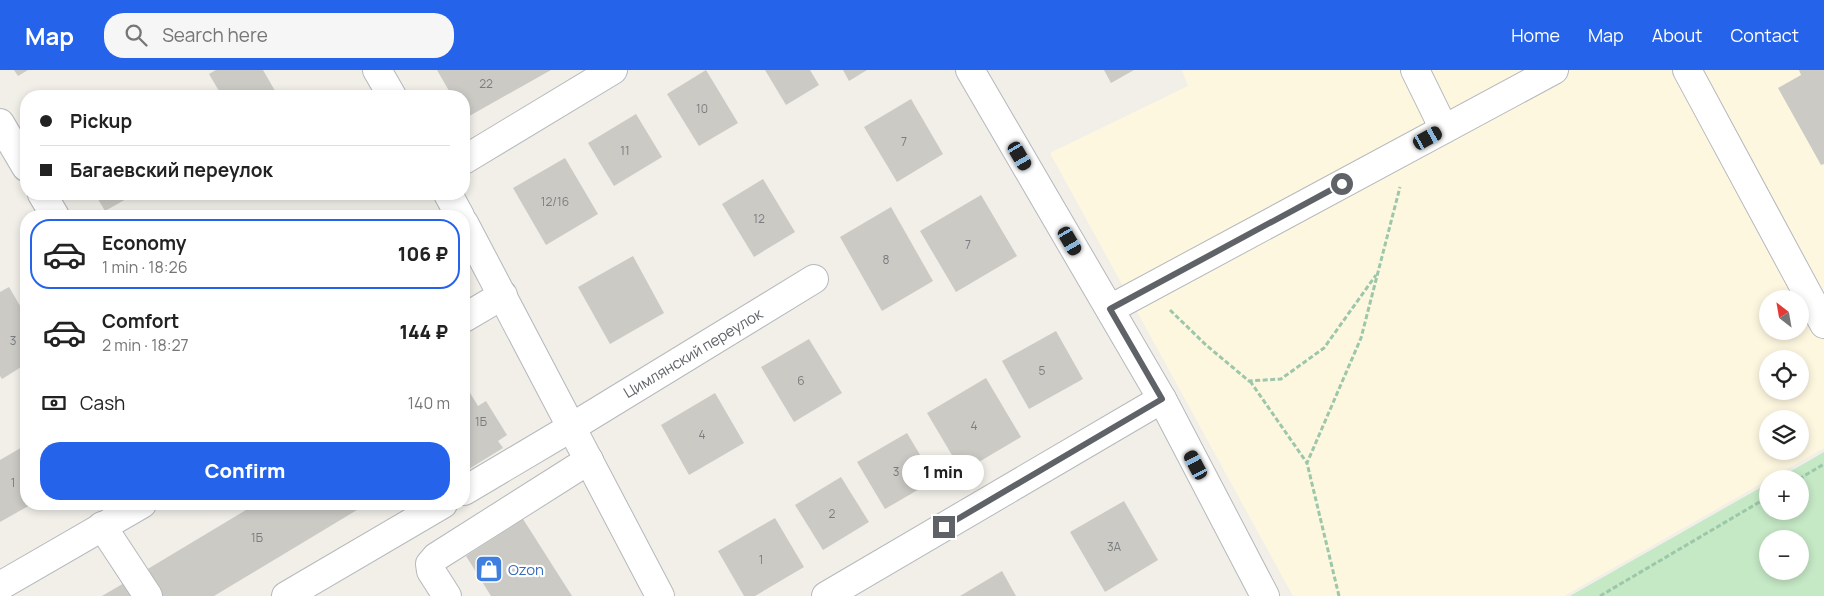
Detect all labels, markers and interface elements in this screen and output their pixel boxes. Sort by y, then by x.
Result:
search box [104,13,454,58]
text: Map [25,19,74,52]
icon: search [122,21,150,49]
text: Search here [162,22,268,48]
text: Home [1511,23,1560,47]
text: Map [1588,23,1624,47]
text: About [1652,23,1702,47]
text: Contact [1730,23,1799,47]
house number: 22 [479,75,493,92]
house number: 10 [696,100,708,117]
text: Pickup [70,108,132,134]
car [1411,124,1444,152]
house number: 7 [901,133,907,150]
car [1006,139,1033,173]
house number: 11 [620,142,630,159]
text: Багаевский переулок [70,157,273,183]
route start [1331,173,1353,195]
house number: 12/16 [541,193,569,210]
house number: 12 [753,210,765,227]
car [1056,224,1083,258]
text: Economy [102,230,186,256]
icon: car [42,232,87,277]
house number: 7 [965,236,971,253]
text: 106 ₽ [398,241,448,267]
house number: 8 [883,251,890,268]
text: 1 min · 18:26 [102,256,188,278]
north arrow [1759,290,1809,340]
map controls [1759,290,1809,580]
street label: Цимлянский переулок [620,303,767,403]
text: Comfort [102,308,179,334]
icon: car [42,310,87,355]
text: 144 ₽ [399,319,448,345]
house number: 3 [10,332,16,349]
text: 2 min · 18:27 [102,334,189,356]
button: locate [1759,350,1809,400]
house number: 5 [1039,362,1046,379]
house number: 6 [797,372,805,389]
icon: cash [40,389,68,417]
text: Cash [80,390,125,416]
text: 140 m [408,392,450,414]
button: layers [1759,410,1809,460]
house number: 1Б [475,413,487,430]
house number: 4 [970,417,978,434]
house number: 4 [698,426,706,443]
button: Confirm [40,442,450,500]
car [1182,448,1209,482]
callout: 1 min [903,454,985,490]
text: 1 min [923,461,963,483]
house number: 3 [893,463,899,480]
button: + [1759,470,1809,520]
house number: 1 [11,474,15,491]
house number: 2 [829,505,836,522]
route end [933,516,955,538]
house number: 1Б [251,529,263,546]
button: − [1759,530,1809,580]
house number: 3А [1107,538,1122,555]
house number: 1 [759,551,763,568]
shop icon: Ozon [474,554,504,584]
place label: Ozon [508,559,544,580]

